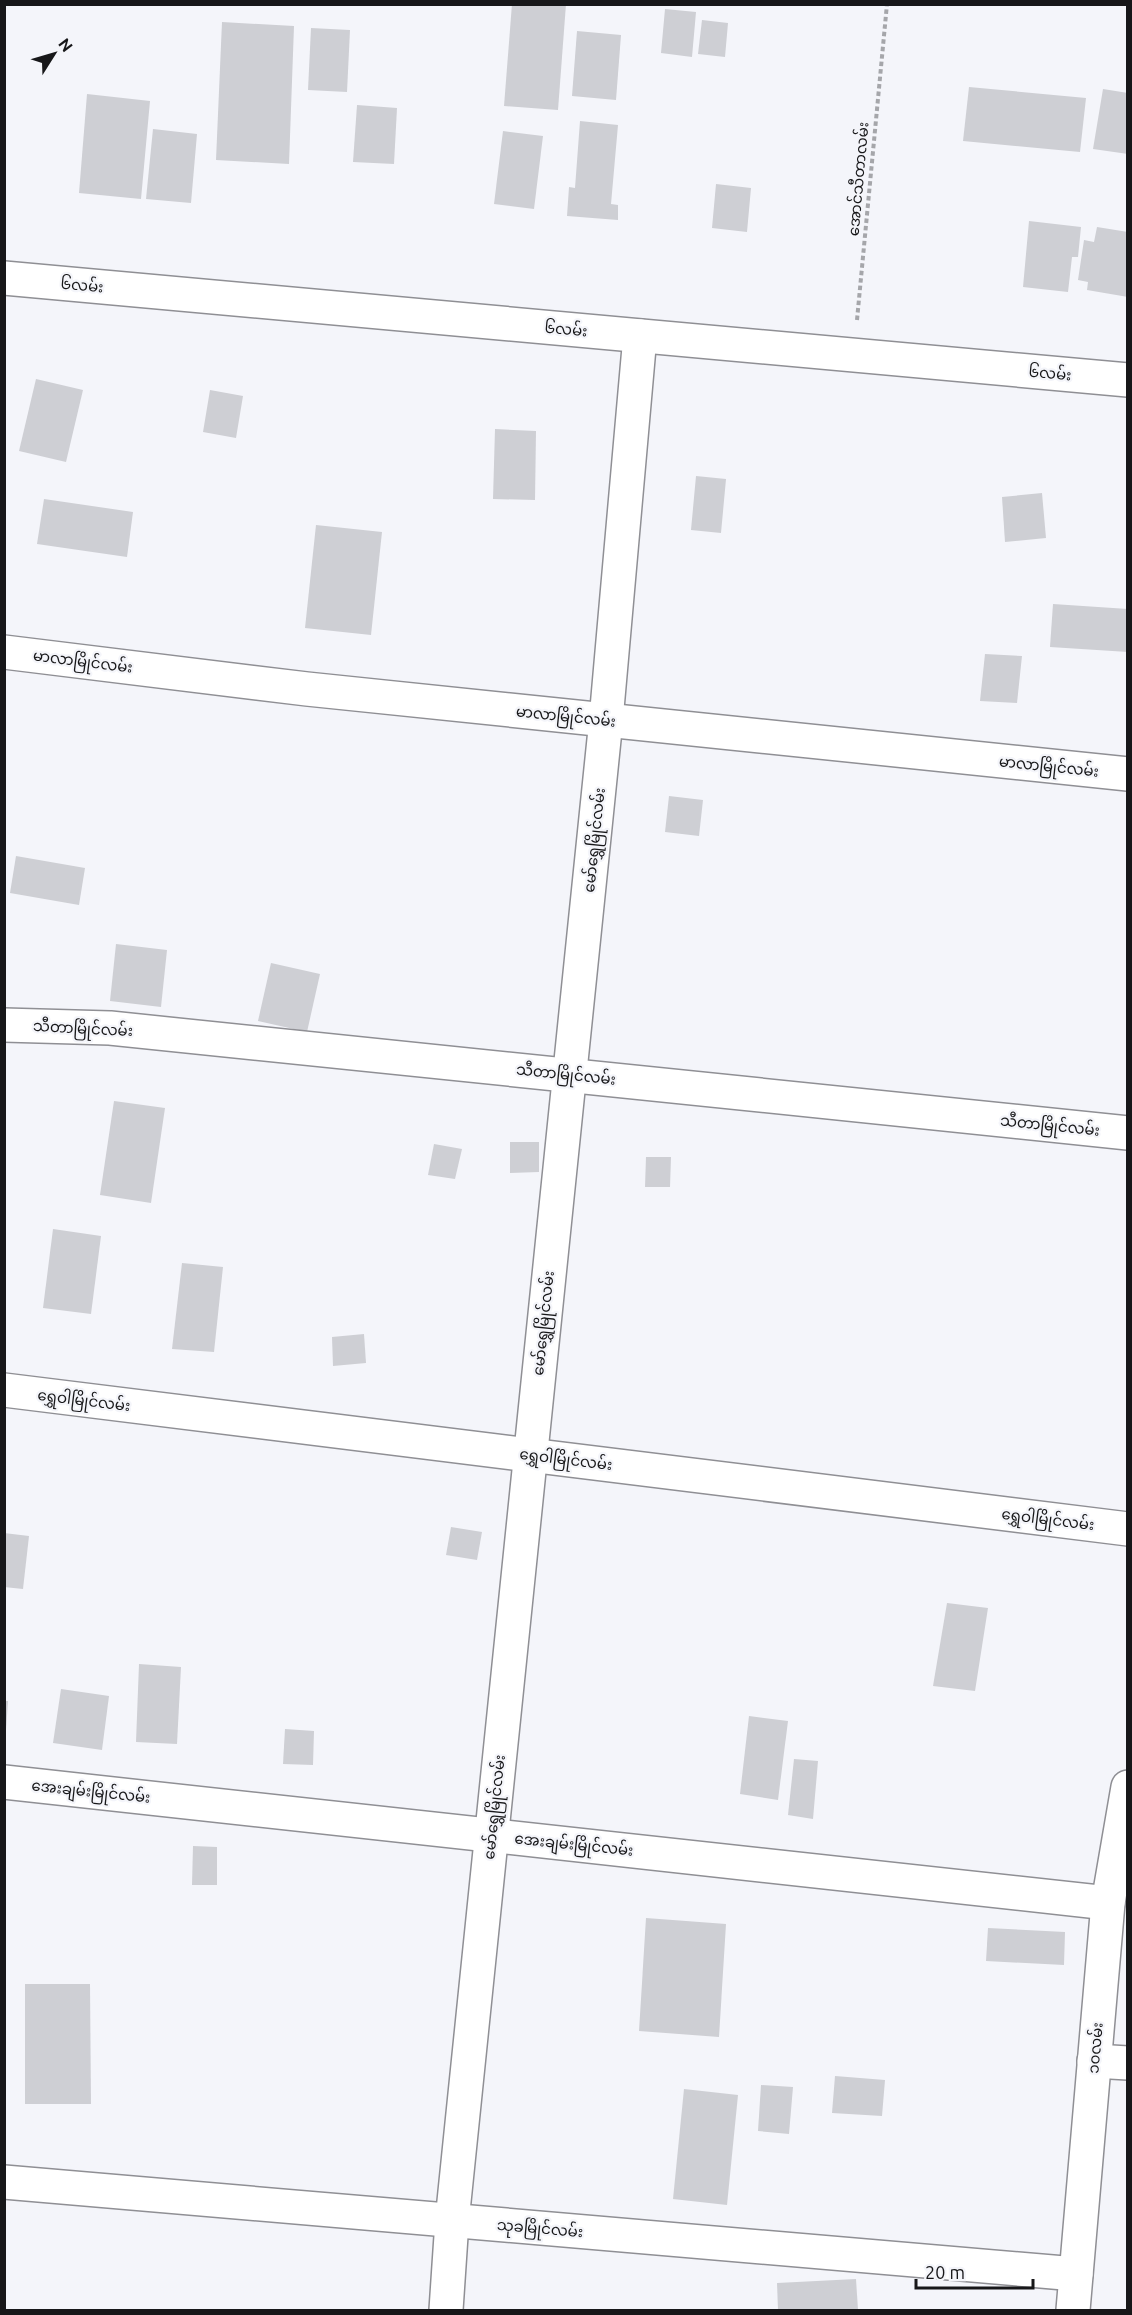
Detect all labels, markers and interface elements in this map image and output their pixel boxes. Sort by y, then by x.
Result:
north arrow [24,24,84,84]
text: N [55,35,77,55]
street label: အောင်သီတာလမ်း [844,121,871,237]
street label: ၆လမ်း [60,274,104,295]
street label: ၆လမ်း [544,318,588,339]
street label: ၆လမ်း [1028,362,1072,383]
street label: မာလာမြိုင်လမ်း [32,645,134,680]
street label: မာလာမြိုင်လမ်း [515,701,617,734]
street label: မာလာမြိုင်လမ်း [998,751,1100,784]
street label: မော်ရွှေမြိုင်လမ်း [579,787,612,894]
street label: သီတာမြိုင်လမ်း [32,1016,133,1043]
street label: သီတာမြိုင်လမ်း [515,1059,617,1092]
street label: သီတာမြိုင်လမ်း [999,1110,1101,1143]
street label: မော်ရွှေမြိုင်လမ်း [528,1270,561,1377]
street label: ရွှေဝါမြိုင်လမ်း [36,1385,131,1418]
street label: ရွှေဝါမြိုင်လမ်း [518,1444,613,1477]
street label: ရွှေဝါမြိုင်လမ်း [1000,1504,1095,1537]
street label: မော်ရွှေမြိုင်လမ်း [479,1754,512,1861]
street label: အေးချမ်းမြိုင်လမ်း [30,1775,151,1810]
street label: အေးချမ်းမြိုင်လမ်း [513,1828,634,1863]
street label: ၁၀လမ်း [1083,2022,1106,2074]
street label: သုခမြိုင်လမ်း [496,2215,584,2244]
scale bar [916,2252,1033,2290]
text: 20 m [925,2262,965,2282]

